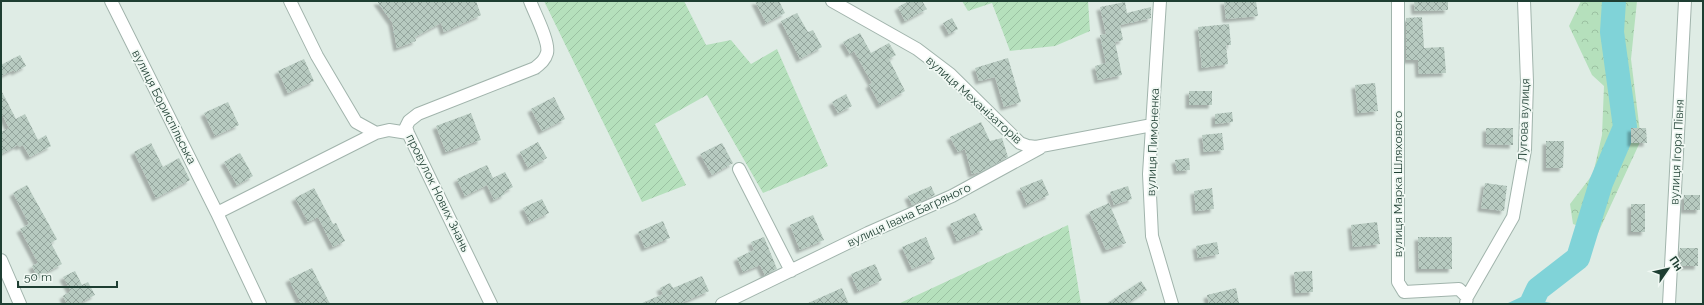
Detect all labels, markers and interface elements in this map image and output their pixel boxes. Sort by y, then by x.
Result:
street label: вулиця Бориспільська [129,47,199,167]
street label: вулиця Механізаторів [923,53,1025,147]
street label: Лугова вулиця [1516,78,1532,162]
street label: вулиця Пимоненка [1144,88,1162,196]
street label: вулиця Ігоря Півня [1667,99,1687,205]
street label: вулиця Марка Шляхового [1391,111,1405,257]
street label: провулок Нових Знань [403,132,473,254]
street label: вулиця Івана Багряного [845,180,973,250]
north arrow [1648,249,1688,289]
text: Пн [1666,254,1685,273]
scale bar [18,263,117,289]
text: 50 m [24,270,52,284]

